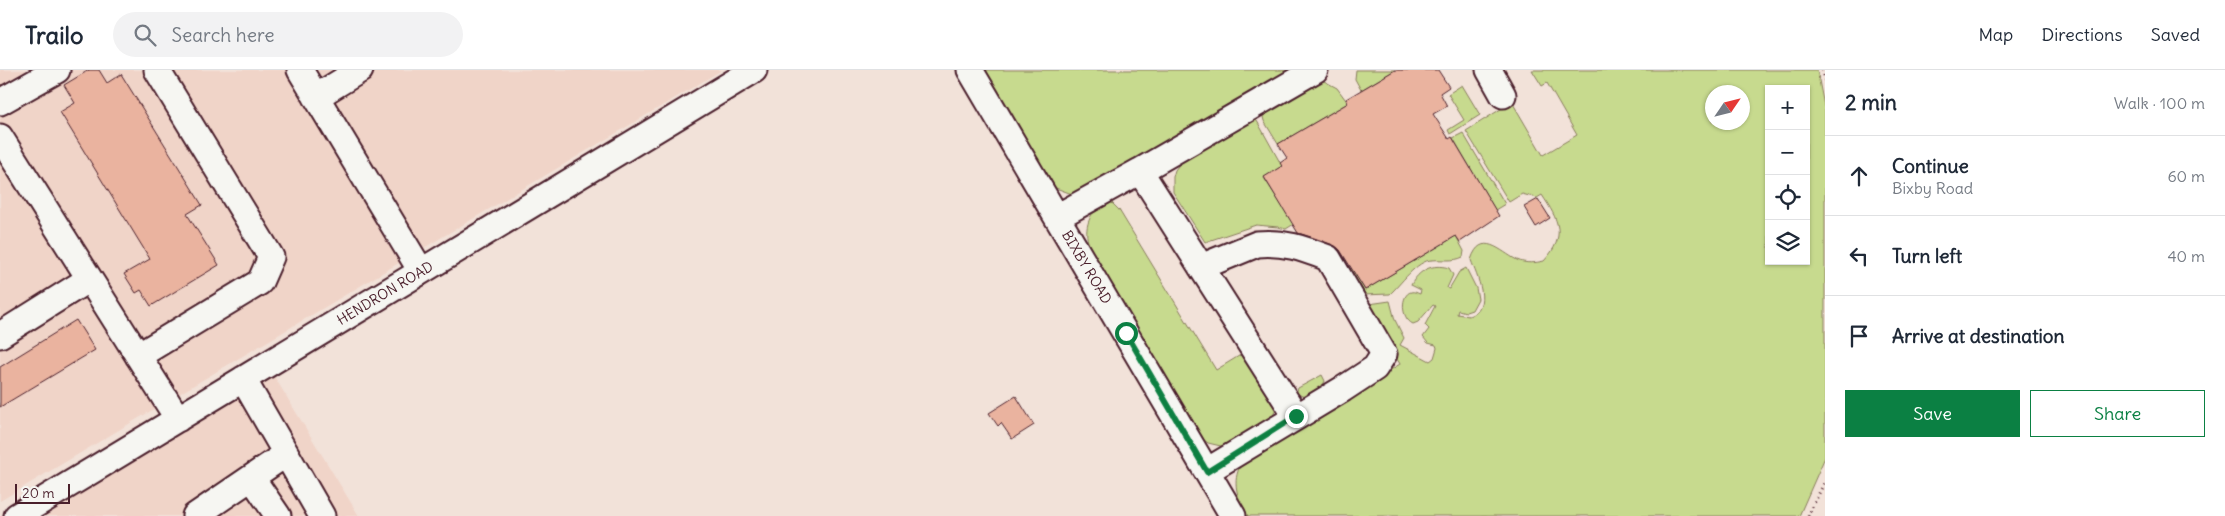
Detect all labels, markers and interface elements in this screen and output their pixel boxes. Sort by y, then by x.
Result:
search box [113,12,463,57]
text: Trailo [25,20,83,50]
icon: search [131,21,159,49]
text: Search here [171,23,274,47]
text: Map [1978,23,2013,46]
text: Directions [2041,23,2123,46]
text: Saved [2151,23,2200,46]
north arrow [1705,85,1750,130]
map controls [1765,85,1810,265]
button: + [1765,85,1810,130]
text: 2 min [1845,89,1897,116]
text: Walk · 100 m [2114,93,2205,113]
button: − [1765,130,1810,175]
text: Continue [1892,154,1969,178]
icon: ahead [1845,162,1873,190]
text: 60 m [2167,166,2205,186]
button: locate [1765,175,1810,220]
text: Bixby Road [1892,178,1973,198]
button: layers [1765,220,1810,265]
street label: BIXBY ROAD [1058,227,1116,307]
icon: left [1845,242,1873,270]
text: Turn left [1892,244,1962,268]
text: 40 m [2167,246,2205,266]
street label: HENDRON ROAD [334,257,436,329]
route start [1115,322,1138,345]
icon: arrive [1845,322,1873,350]
text: Arrive at destination [1892,324,2065,348]
button: Save [1845,390,2020,437]
button: Share [2030,390,2205,437]
route end [1285,405,1308,428]
scale bar [15,481,70,504]
text: 20 m [22,484,55,502]

